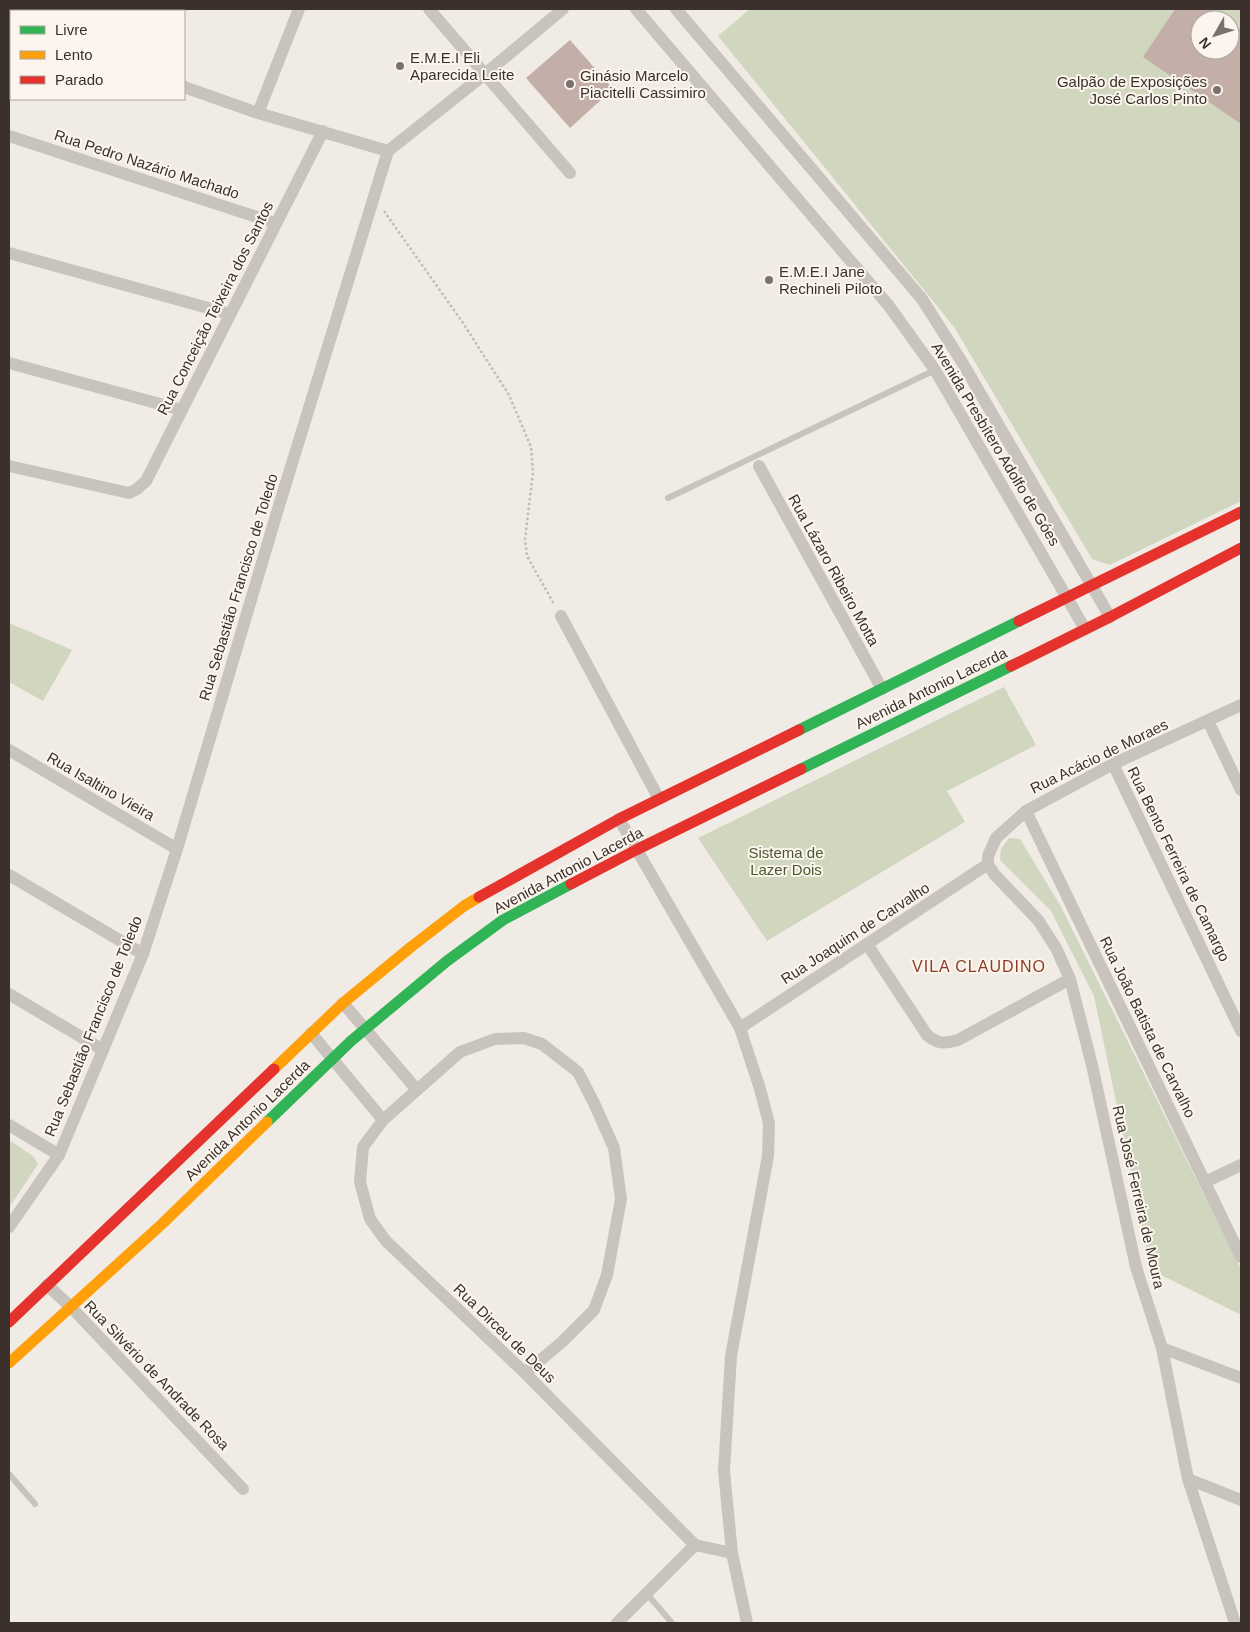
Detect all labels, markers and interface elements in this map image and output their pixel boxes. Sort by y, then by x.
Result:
legend [10,10,185,100]
north arrow [1190,10,1240,60]
text: Livre [55,21,88,38]
text: N [1195,34,1214,52]
text: Lento [55,46,93,63]
place label: E.M.E.I Eli Aparecida Leite [410,49,514,83]
marker: E.M.E.I Eli Aparecida Leite [394,60,406,72]
place label: Ginásio Marcelo Piacitelli Cassimiro [580,67,706,101]
text: Parado [55,71,103,88]
place label: Galpão de Exposições José Carlos Pinto [1057,73,1207,107]
marker: Ginásio Marcelo Piacitelli Cassimiro [564,78,576,90]
marker: Galpão de Exposições José Carlos Pinto [1211,84,1223,96]
street label: Rua Pedro Nazário Machado [52,126,242,202]
street label: Rua Conceição Teixeira dos Santos [154,198,276,418]
place label: E.M.E.I Jane Rechineli Piloto [779,263,882,297]
marker: E.M.E.I Jane Rechineli Piloto [763,274,775,286]
street label: Avenida Presbítero Adolfo de Góes [928,339,1064,549]
street label: Rua Sebastião Francisco de Toledo [195,471,281,703]
street label: Rua Lázaro Ribeiro Motta [785,491,883,649]
street label: Avenida Antonio Lacerda [852,644,1010,732]
street label: Rua Acácio de Moraes [1027,715,1171,797]
street label: Rua Isaltino Vieira [44,748,158,824]
street label: Rua Bento Ferreira de Camargo [1124,764,1234,964]
street label: Avenida Antonio Lacerda [490,823,646,917]
park label: Sistema de Lazer Dois [748,844,824,878]
street label: Rua Joaquim de Carvalho [778,879,932,987]
street label: Rua Sebastião Francisco de Toledo [41,913,145,1139]
street label: Rua João Batista de Carvalho [1097,934,1199,1120]
district label: VILA CLAUDINO [912,958,1046,975]
street label: Avenida Antonio Lacerda [181,1056,313,1184]
street label: Rua José Ferreira de Moura [1110,1104,1169,1291]
street label: Rua Dirceu de Deus [451,1280,559,1386]
street label: Rua Silvério de Andrade Rosa [81,1297,233,1454]

